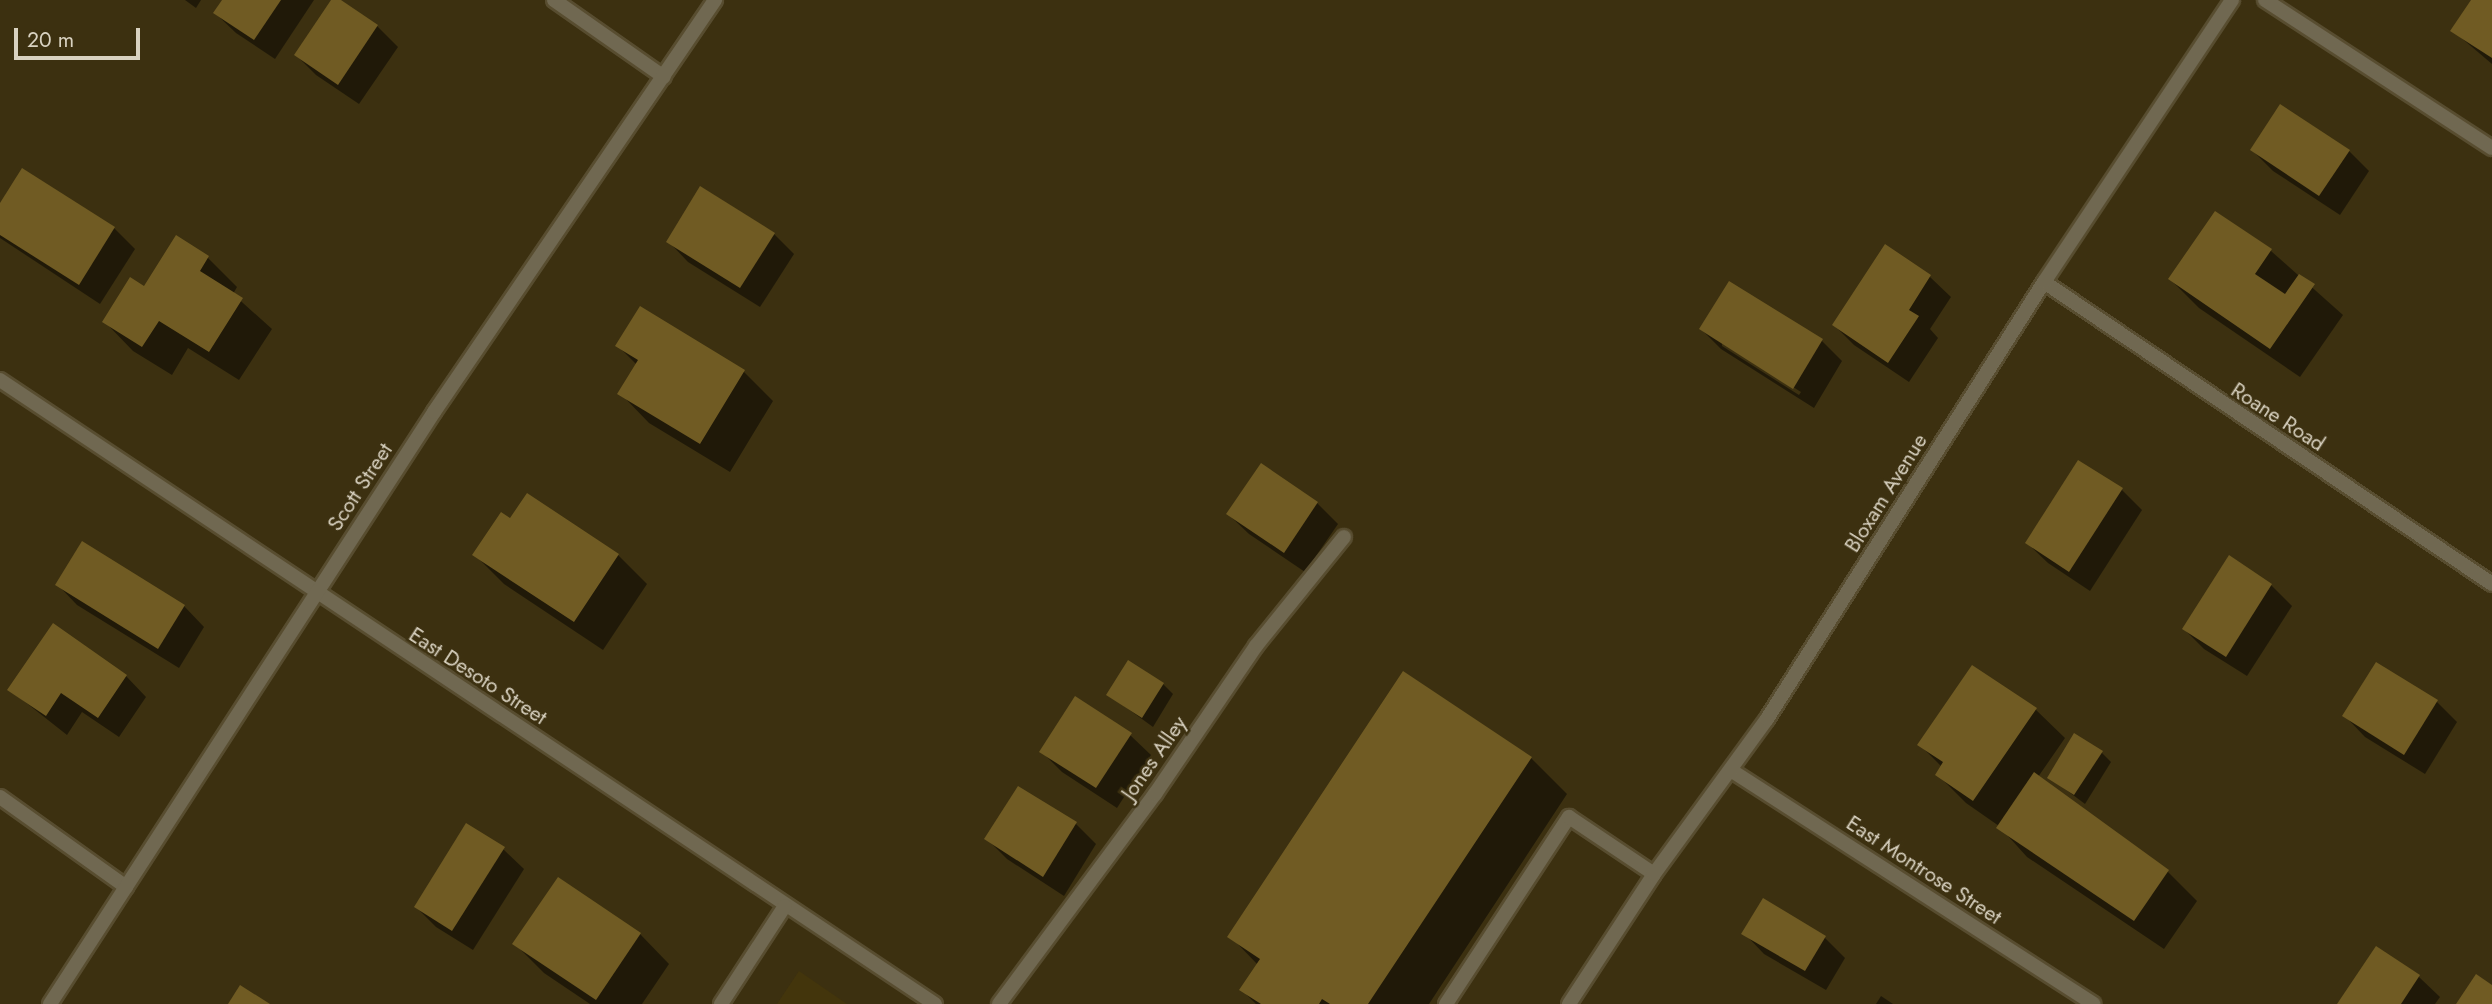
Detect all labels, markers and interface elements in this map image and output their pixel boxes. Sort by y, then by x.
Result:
scale bar [18,14,144,58]
text: 20 m [27,25,74,55]
street label: Roane Road [2226,377,2330,457]
street label: Bloxam Avenue [1840,429,1932,557]
street label: Scott Street [322,438,398,536]
street label: East Desoto Street [404,622,552,730]
street label: Jones Alley [1116,711,1192,805]
street label: East Montrose Street [1842,810,2006,930]

